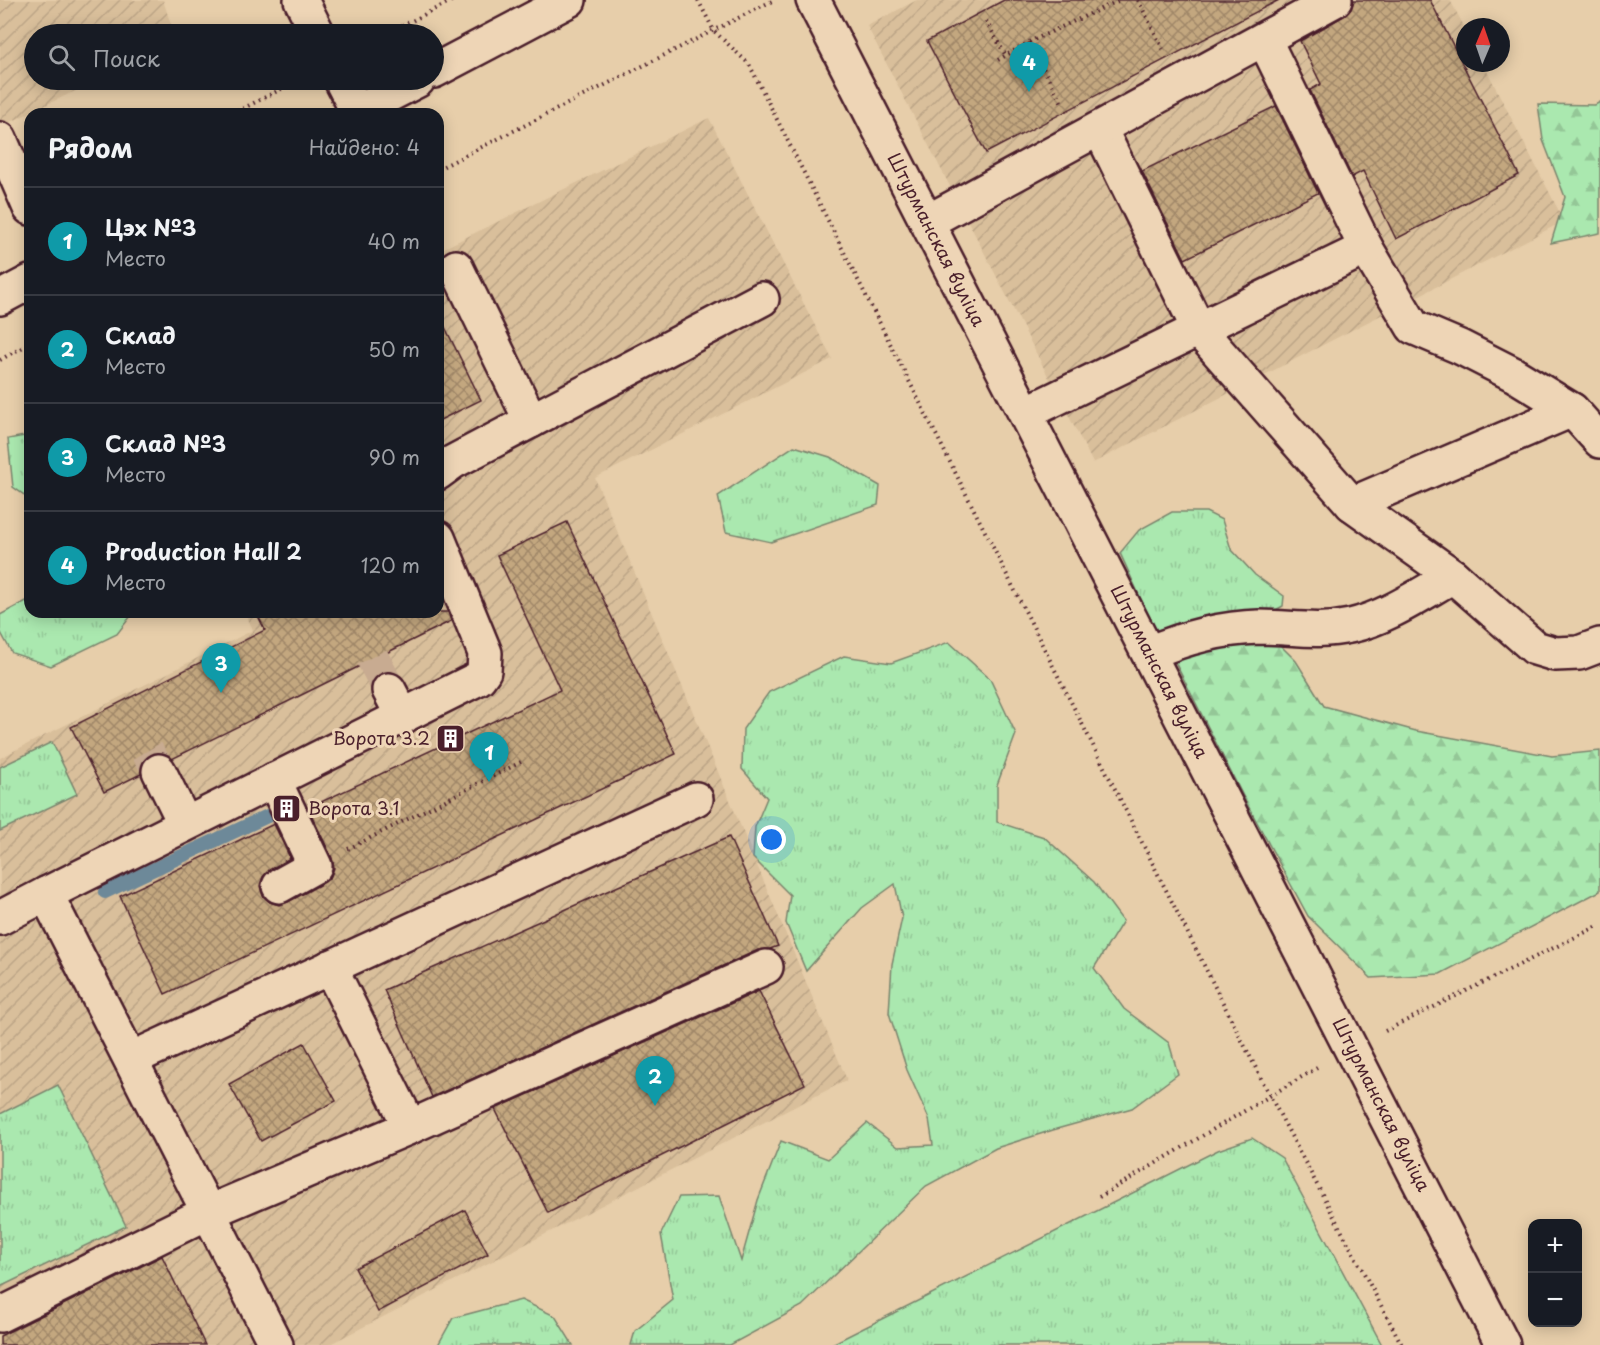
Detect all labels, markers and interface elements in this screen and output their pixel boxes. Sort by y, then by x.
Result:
north arrow [1456,18,1510,72]
search box [24,24,444,90]
icon: search [45,41,78,74]
text: Поиск [93,41,160,74]
pin: 4 [1010,42,1048,92]
text: Рядом [48,128,133,167]
text: Найдено: 4 [309,132,420,162]
street label: Штурманская вуліца [882,148,993,331]
text: Цэх №3 [105,210,196,243]
text: 1 [63,226,72,256]
text: 40 m [368,226,420,256]
text: Место [105,243,166,273]
text: Склад [105,318,176,351]
text: 2 [60,334,75,364]
text: 50 m [368,334,420,364]
text: Место [105,351,166,381]
text: Склад №3 [105,426,226,459]
text: 3 [61,442,74,472]
text: 90 m [369,442,420,472]
text: Место [105,459,166,489]
text: Production Hall 2 [105,534,302,567]
text: 4 [61,550,74,580]
text: 120 m [361,550,420,580]
text: Место [105,567,166,597]
street label: Штурманская вуліца [1105,580,1216,763]
pin: 3 [202,644,240,693]
building icon: Ворота 3.2 [435,723,467,755]
place label: Ворота 3.2 [333,724,430,751]
pin: 1 [470,732,508,782]
building icon: Ворота 3.1 [271,793,303,825]
place label: Ворота 3.1 [308,794,399,821]
your location [757,825,786,854]
street label: Штурманская вуліца [1327,1013,1438,1196]
pin: 2 [636,1056,674,1106]
map controls [1528,1219,1582,1327]
button: + [1528,1219,1582,1273]
button: − [1528,1273,1582,1327]

